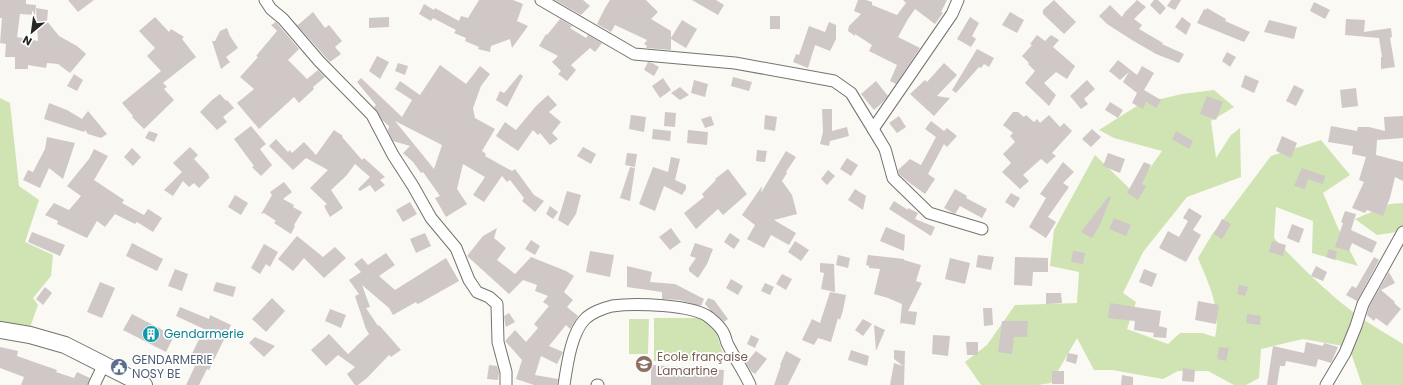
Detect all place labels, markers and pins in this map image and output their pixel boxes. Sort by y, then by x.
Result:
building icon: Gendarmerie [141,324,161,344]
place label: Gendarmerie [164,325,244,342]
place label: Ecole française Lamartine [657,348,748,379]
place label: GENDARMERIE NOSY BE [132,351,213,382]
school or university icon: Ecole française Lamartine [634,354,654,374]
public building icon: GENDARMERIE NOSY BE [109,357,129,377]

